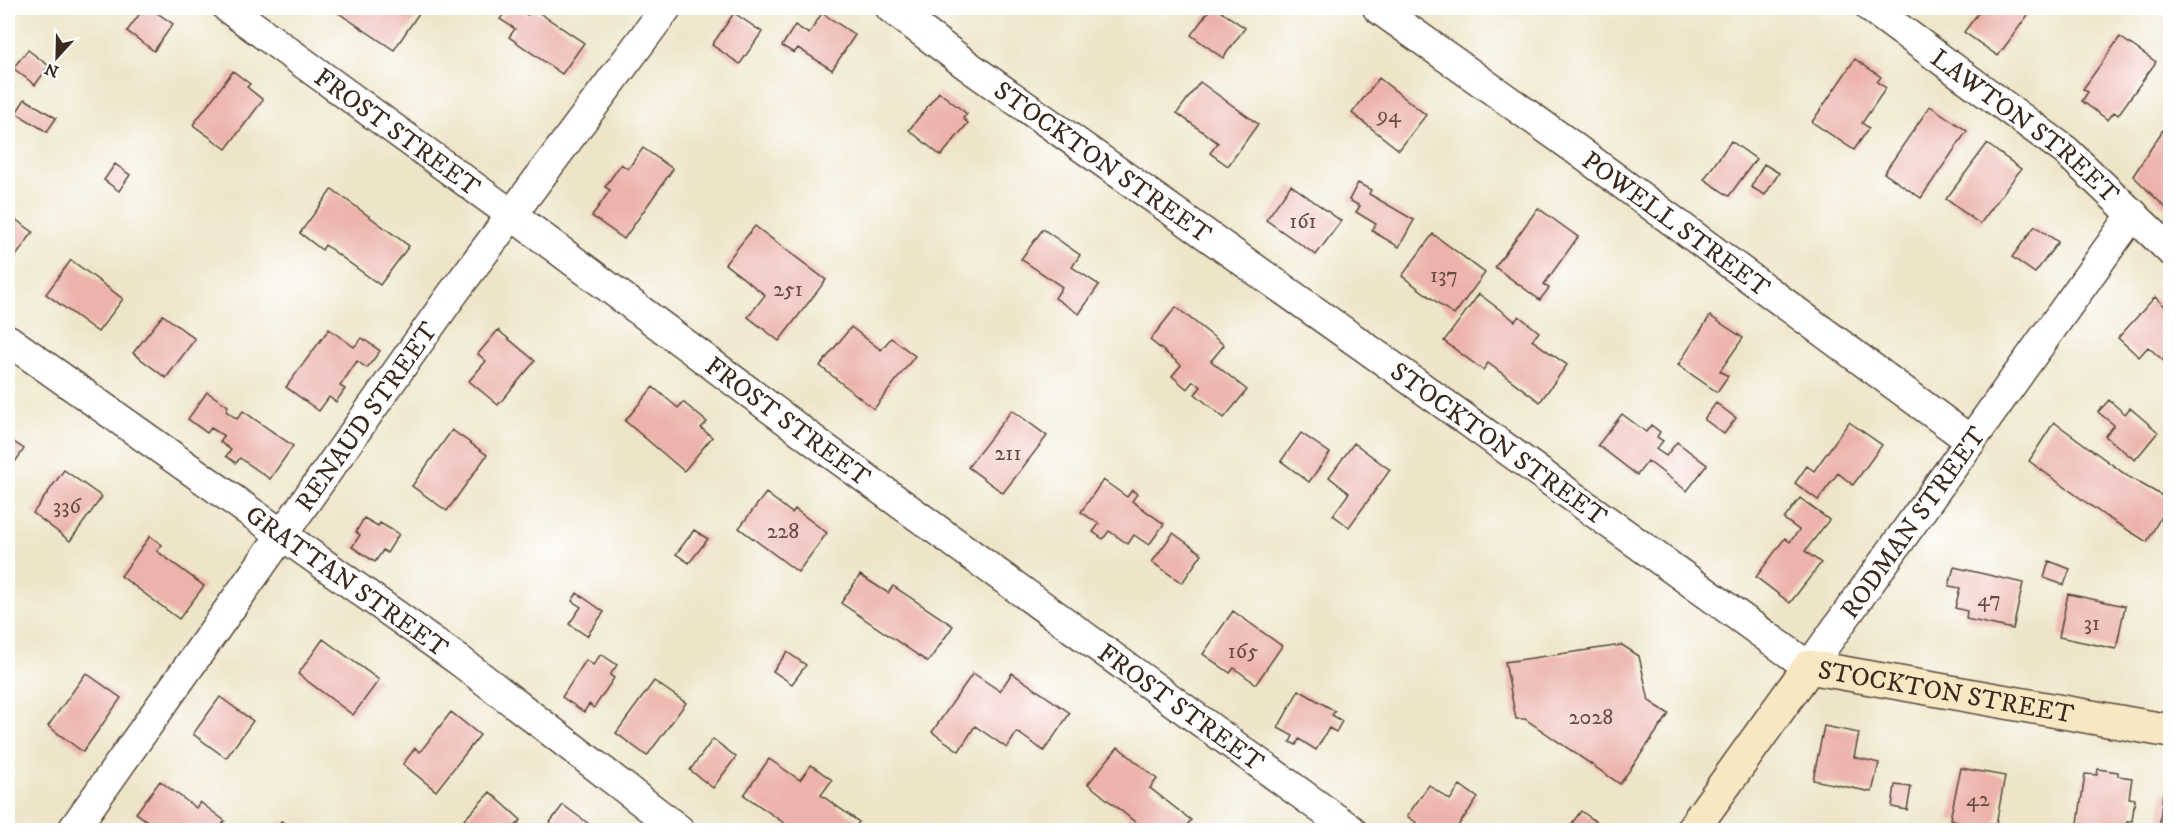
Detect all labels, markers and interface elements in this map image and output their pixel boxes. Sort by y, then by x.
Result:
north arrow [27,27,87,87]
street label: LAWTON STREET [1924,42,2126,211]
text: N [42,58,62,82]
street label: FROST STREET [307,61,487,205]
street label: STOCKTON STREET [987,75,1218,251]
house number: 94 [1376,102,1402,129]
street label: POWELL STREET [1575,144,1776,305]
house number: 161 [1289,208,1317,235]
house number: 137 [1430,262,1458,289]
house number: 251 [773,276,803,303]
street label: RENAUD STREET [289,316,446,518]
street label: FROST STREET [698,350,877,494]
street label: STOCKTON STREET [1384,356,1613,534]
street label: RODMAN STREET [1834,420,1994,626]
house number: 211 [995,440,1021,467]
house number: 336 [53,493,82,520]
street label: GRATTAN STREET [238,499,454,666]
house number: 228 [767,518,799,545]
house number: 47 [1977,586,2001,613]
house number: 31 [2084,610,2100,637]
street label: FROST STREET [1091,637,1270,780]
house number: 165 [1228,638,1258,665]
street label: STOCKTON STREET [1816,654,2077,732]
house number: 2028 [1569,704,1613,731]
house number: 42 [1966,786,1990,813]

